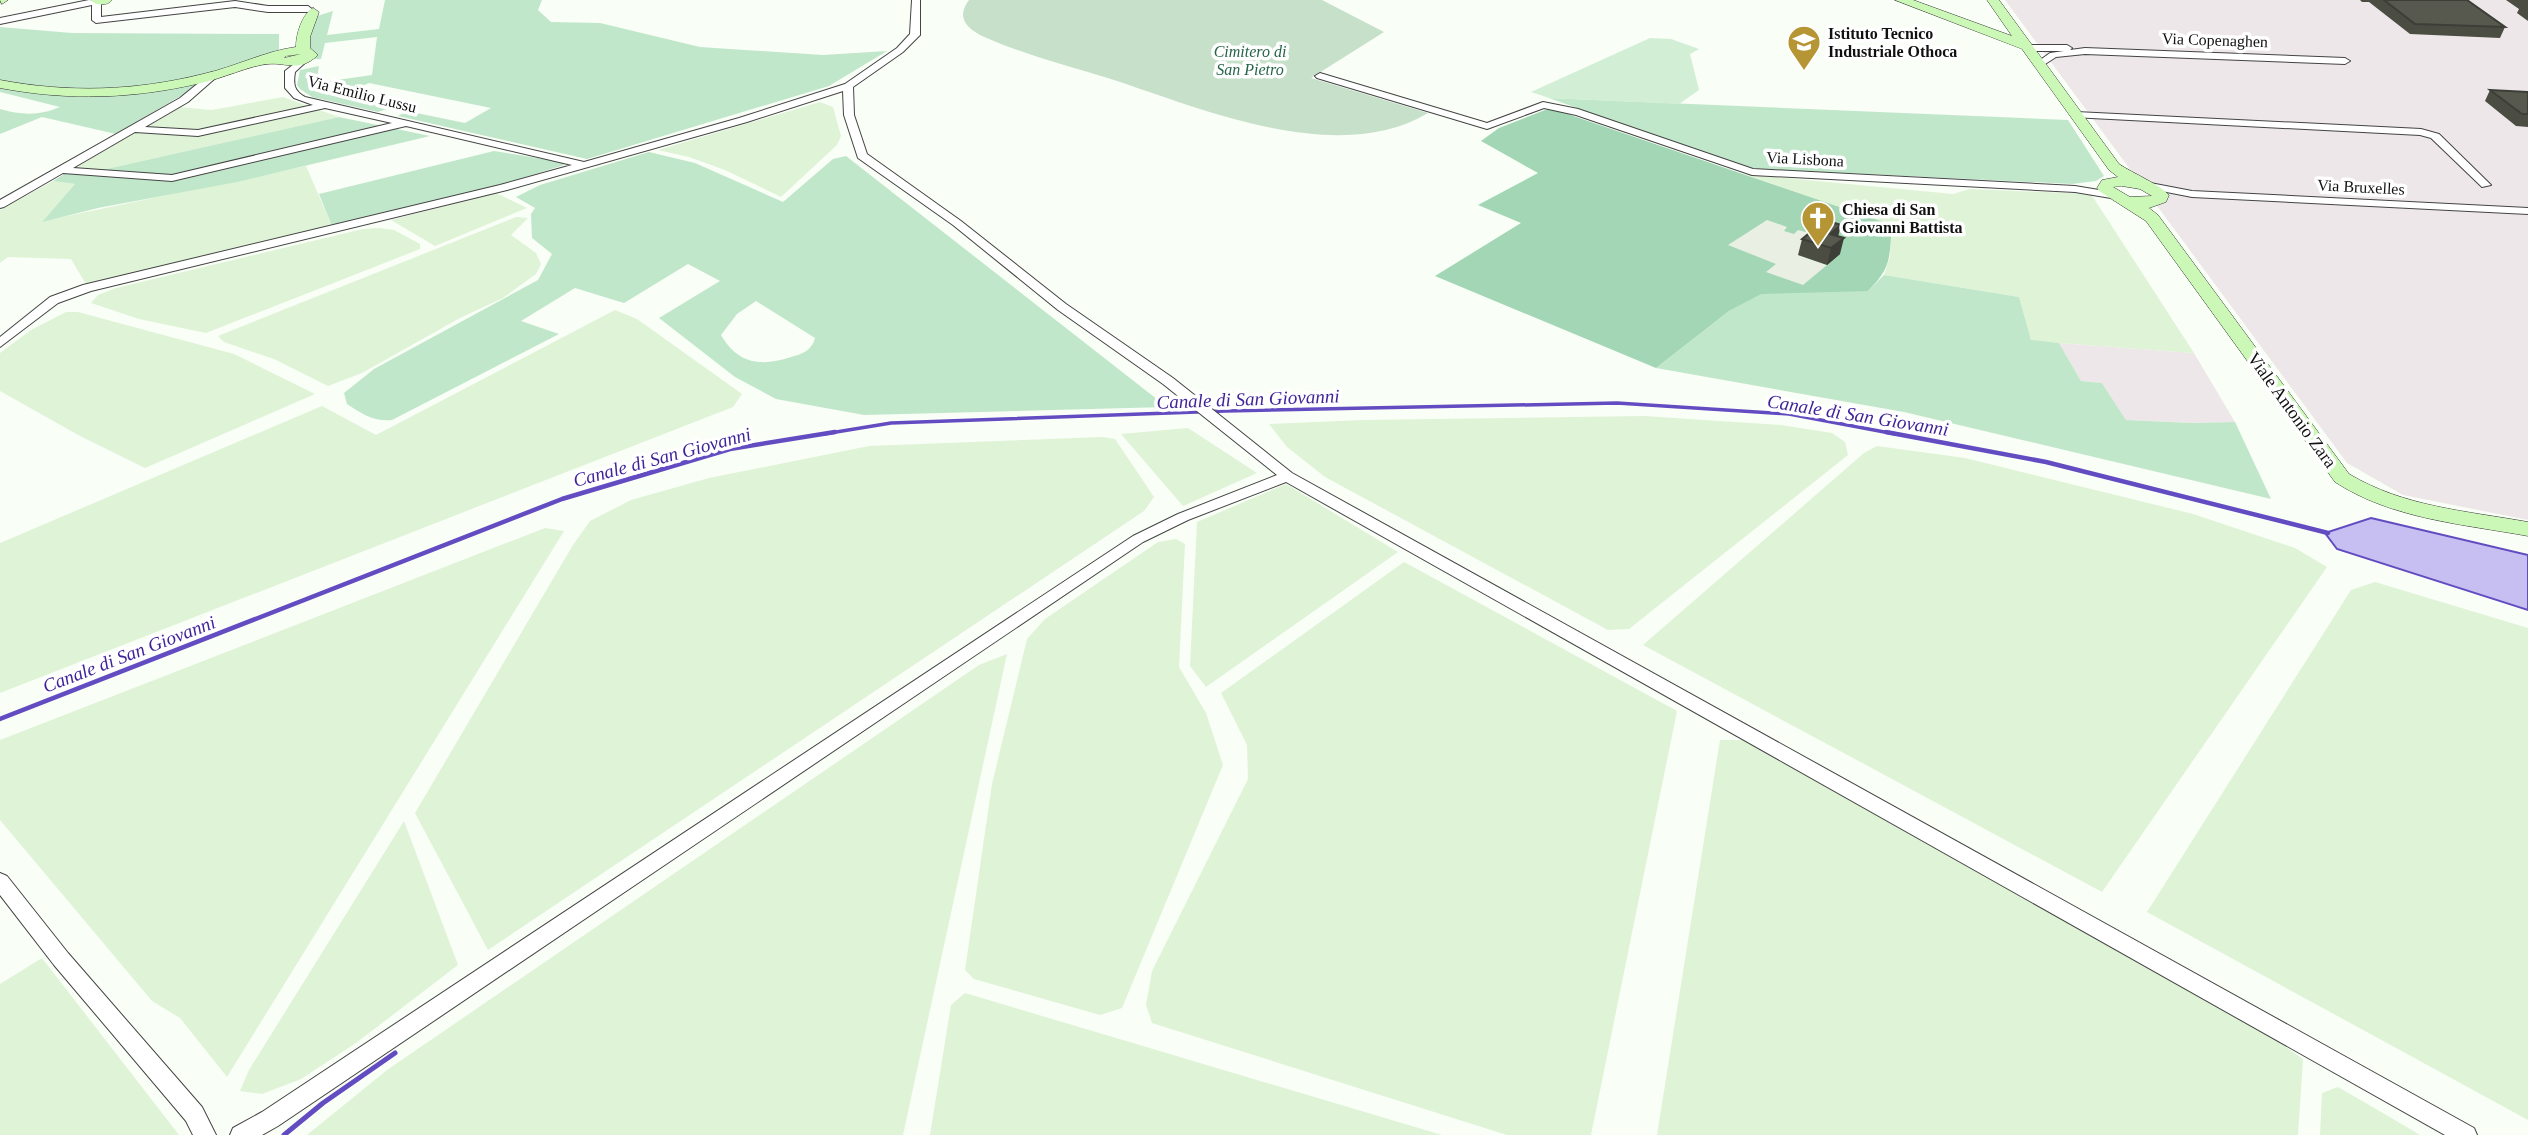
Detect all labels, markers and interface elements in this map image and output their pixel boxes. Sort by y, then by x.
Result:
school or university icon: Istituto Tecnico Industriale Othoca [1785,23,1823,72]
place label: Istituto Tecnico Industriale Othoca [1828,25,1957,60]
street label: Via Copenaghen [2162,30,2268,51]
park label: Cimitero di San Pietro [1214,43,1286,78]
street label: Via Emilio Lussu [306,72,418,116]
street label: Via Lisbona [1766,148,1844,170]
street label: Via Bruxelles [2317,176,2405,198]
church icon: Chiesa di San Giovanni Battista [1799,199,1837,248]
place label: Chiesa di San Giovanni Battista [1842,201,1962,236]
street label: Viale Antonio Zara [2243,348,2341,472]
water label: Canale di San Giovanni [1156,385,1340,413]
water label: Canale di San Giovanni [1766,390,1950,440]
water label: Canale di San Giovanni [571,423,753,491]
water label: Canale di San Giovanni [40,611,218,697]

